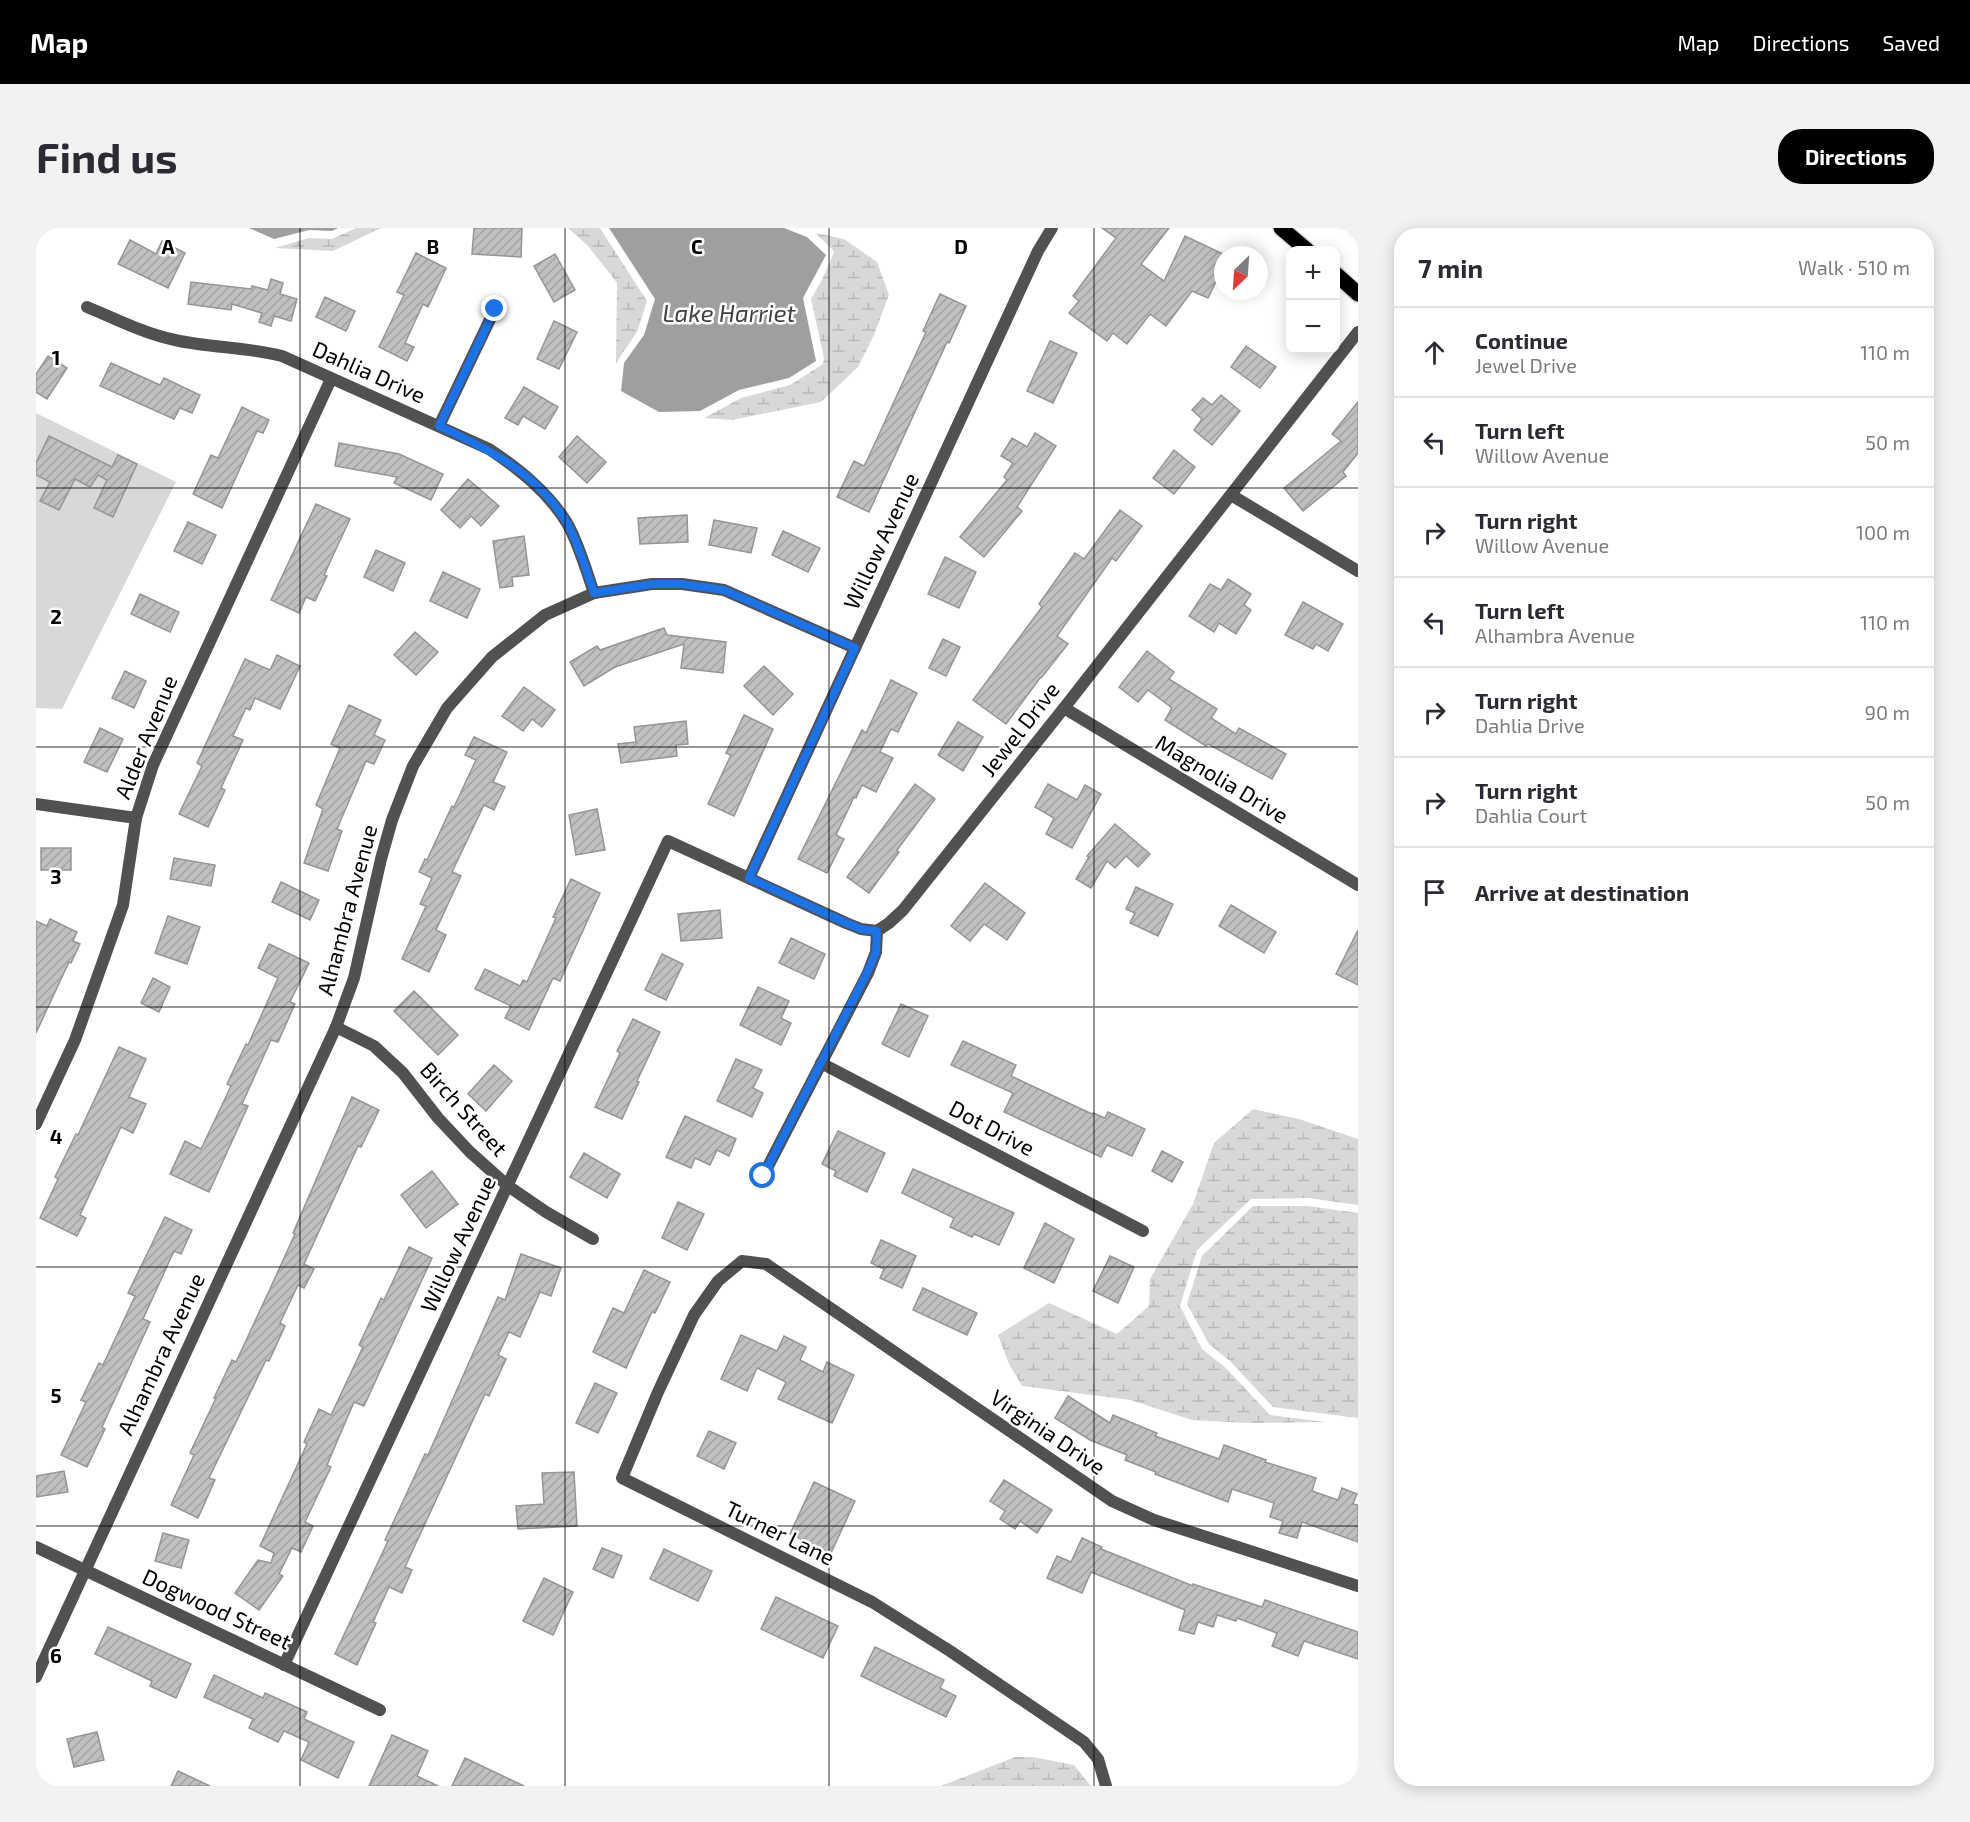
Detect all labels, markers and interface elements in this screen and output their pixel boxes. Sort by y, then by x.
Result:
text: Map [30,25,88,59]
text: Map [1677,30,1720,55]
text: Directions [1753,30,1849,55]
text: Saved [1882,30,1940,55]
button: Directions [1778,129,1934,184]
text: Find us [36,131,178,181]
text: A [161,234,175,258]
text: B [427,234,439,258]
text: C [691,234,703,258]
text: D [954,234,968,258]
north arrow [1214,246,1268,300]
map controls [1286,246,1340,354]
button: + [1286,246,1340,300]
text: 7 min [1418,252,1483,283]
text: Walk · 510 m [1798,255,1910,279]
route end [481,295,507,321]
water label: Lake Harriet [662,298,797,327]
button: − [1286,300,1340,354]
text: Continue [1475,327,1568,353]
street label: Dahlia Drive [309,335,430,408]
icon: ahead [1418,336,1451,369]
text: 110 m [1860,340,1910,364]
text: 1 [52,345,60,369]
text: Jewel Drive [1475,353,1577,377]
text: Turn left [1475,417,1564,443]
icon: left [1418,426,1451,459]
text: 50 m [1865,430,1910,454]
text: Willow Avenue [1475,443,1609,467]
street label: Willow Avenue [837,468,923,613]
text: Turn right [1475,507,1577,533]
icon: right [1418,516,1451,549]
text: 100 m [1856,520,1910,544]
text: Willow Avenue [1475,533,1609,557]
text: Turn left [1475,597,1564,623]
text: 2 [50,604,62,628]
icon: left [1418,606,1451,639]
text: 110 m [1860,610,1910,634]
text: Alhambra Avenue [1475,623,1635,647]
street label: Alder Avenue [108,671,182,802]
street label: Jewel Drive [974,676,1064,781]
text: Turn right [1475,687,1577,713]
icon: right [1418,696,1451,729]
text: 90 m [1865,700,1910,724]
text: Dahlia Drive [1475,713,1585,737]
street label: Magnolia Drive [1151,728,1294,828]
text: Turn right [1475,777,1577,803]
icon: right [1418,786,1451,819]
text: 50 m [1865,790,1910,814]
text: Dahlia Court [1475,803,1587,827]
street label: Alhambra Avenue [311,821,381,998]
text: 3 [50,864,62,888]
icon: arrive [1418,876,1451,909]
text: Arrive at destination [1475,879,1689,905]
street label: Birch Street [416,1056,514,1161]
street label: Dot Drive [945,1094,1039,1160]
text: 4 [50,1124,63,1148]
route start [749,1162,775,1188]
street label: Willow Avenue [414,1171,500,1316]
street label: Alhambra Avenue [111,1268,209,1439]
text: 5 [50,1383,62,1407]
street label: Virginia Drive [986,1383,1111,1479]
street label: Turner Lane [722,1495,839,1570]
street label: Dogwood Street [139,1562,296,1654]
text: 6 [50,1643,62,1667]

